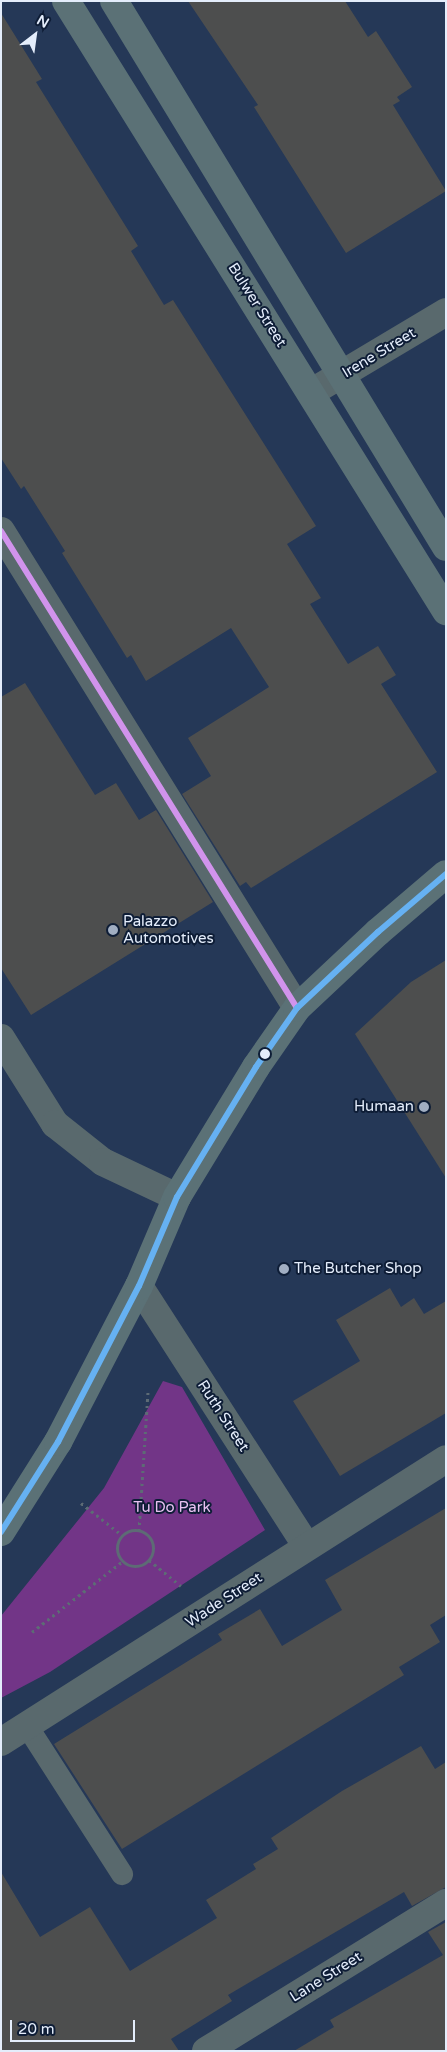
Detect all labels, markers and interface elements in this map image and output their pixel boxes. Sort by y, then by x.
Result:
north arrow [10,10,60,60]
text: N [34,11,52,32]
street label: Bulwer Street [224,260,290,350]
street label: Irene Street [339,324,419,382]
place label: Palazzo Automotives [123,912,214,947]
marker: Palazzo Automotives [107,924,119,936]
unlabelled marker [260,1049,270,1059]
place label: Humaan [354,1098,414,1116]
marker: Humaan [418,1101,430,1113]
place label: The Butcher Shop [294,1260,422,1278]
marker: The Butcher Shop [278,1263,290,1275]
street label: Ruth Street [193,1377,253,1455]
park label: Tu Do Park [133,1499,211,1517]
street label: Wade Street [182,1569,266,1631]
street label: Lane Street [287,1948,365,2006]
scale bar [12,2010,138,2042]
text: 20 m [18,2020,55,2038]

